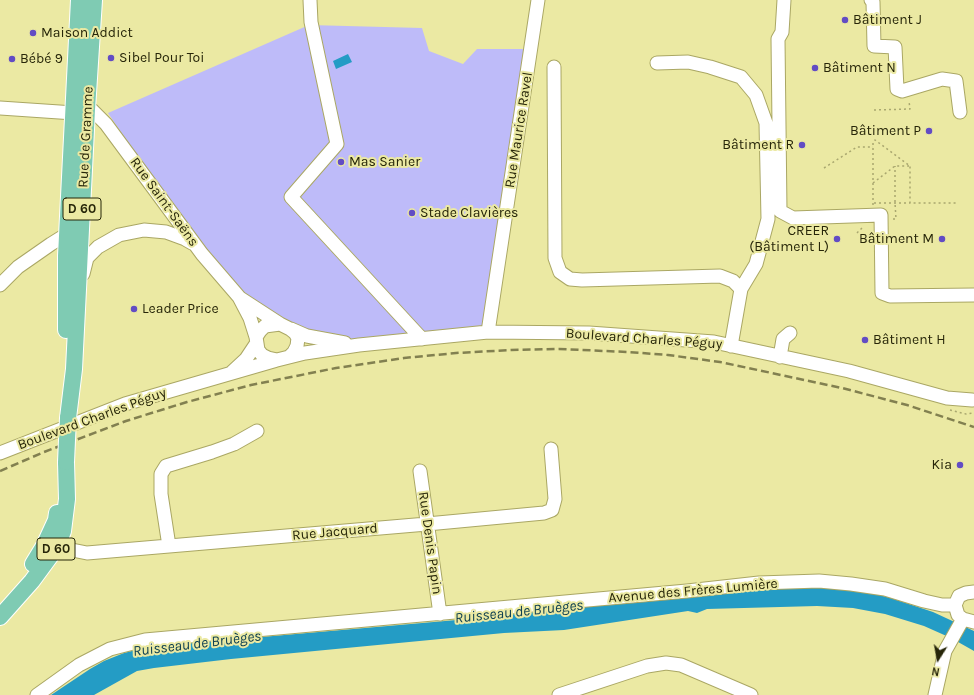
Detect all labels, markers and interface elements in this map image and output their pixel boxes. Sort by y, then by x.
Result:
place label: Bâtiment J [853,12,922,28]
marker: Bâtiment J [840,15,850,25]
place label: Maison Addict [41,25,133,41]
marker: Maison Addict [28,28,38,38]
place label: Sibel Pour Toi [119,50,204,66]
place label: Bébé 9 [20,51,63,67]
marker: Sibel Pour Toi [106,53,116,63]
marker: Bébé 9 [7,54,17,64]
place label: Bâtiment N [823,60,896,76]
marker: Bâtiment N [810,63,820,73]
street label: Rue Maurice Ravel [502,71,536,189]
street label: Rue de Gramme [75,86,97,188]
place label: Bâtiment P [850,123,921,139]
marker: Bâtiment P [924,126,934,136]
place label: Bâtiment R [722,137,794,153]
marker: Bâtiment R [797,140,807,150]
street label: Rue Saint-Saëns [126,154,202,250]
place label: Mas Sanier [349,154,420,170]
marker: Mas Sanier [336,157,346,167]
road number: D 60 [63,198,101,220]
place label: Stade Clavières [420,205,518,221]
marker: Stade Clavières [407,208,417,218]
place label: CREER (Bâtiment L) [749,223,829,256]
place label: Bâtiment M [859,231,934,247]
marker: CREER (Bâtiment L) [832,234,842,244]
marker: Bâtiment M [937,234,947,244]
place label: Leader Price [142,301,219,317]
marker: Leader Price [129,304,139,314]
street label: Boulevard Charles Péguy [565,325,723,353]
place label: Bâtiment H [873,332,946,348]
marker: Bâtiment H [860,335,870,345]
street label: Boulevard Charles Péguy [15,384,169,454]
place label: Kia [932,457,952,473]
marker: Kia [955,460,965,470]
street label: Rue Denis Papin [414,491,446,595]
street label: Rue Jacquard [291,520,379,544]
road number: D 60 [37,538,75,560]
street label: Avenue des Frères Lumière [608,575,778,607]
water label: Ruisseau de Bruèges [454,596,584,628]
water label: Ruisseau de Bruèges [132,627,262,661]
north arrow [918,639,958,679]
text: N [931,664,941,678]

